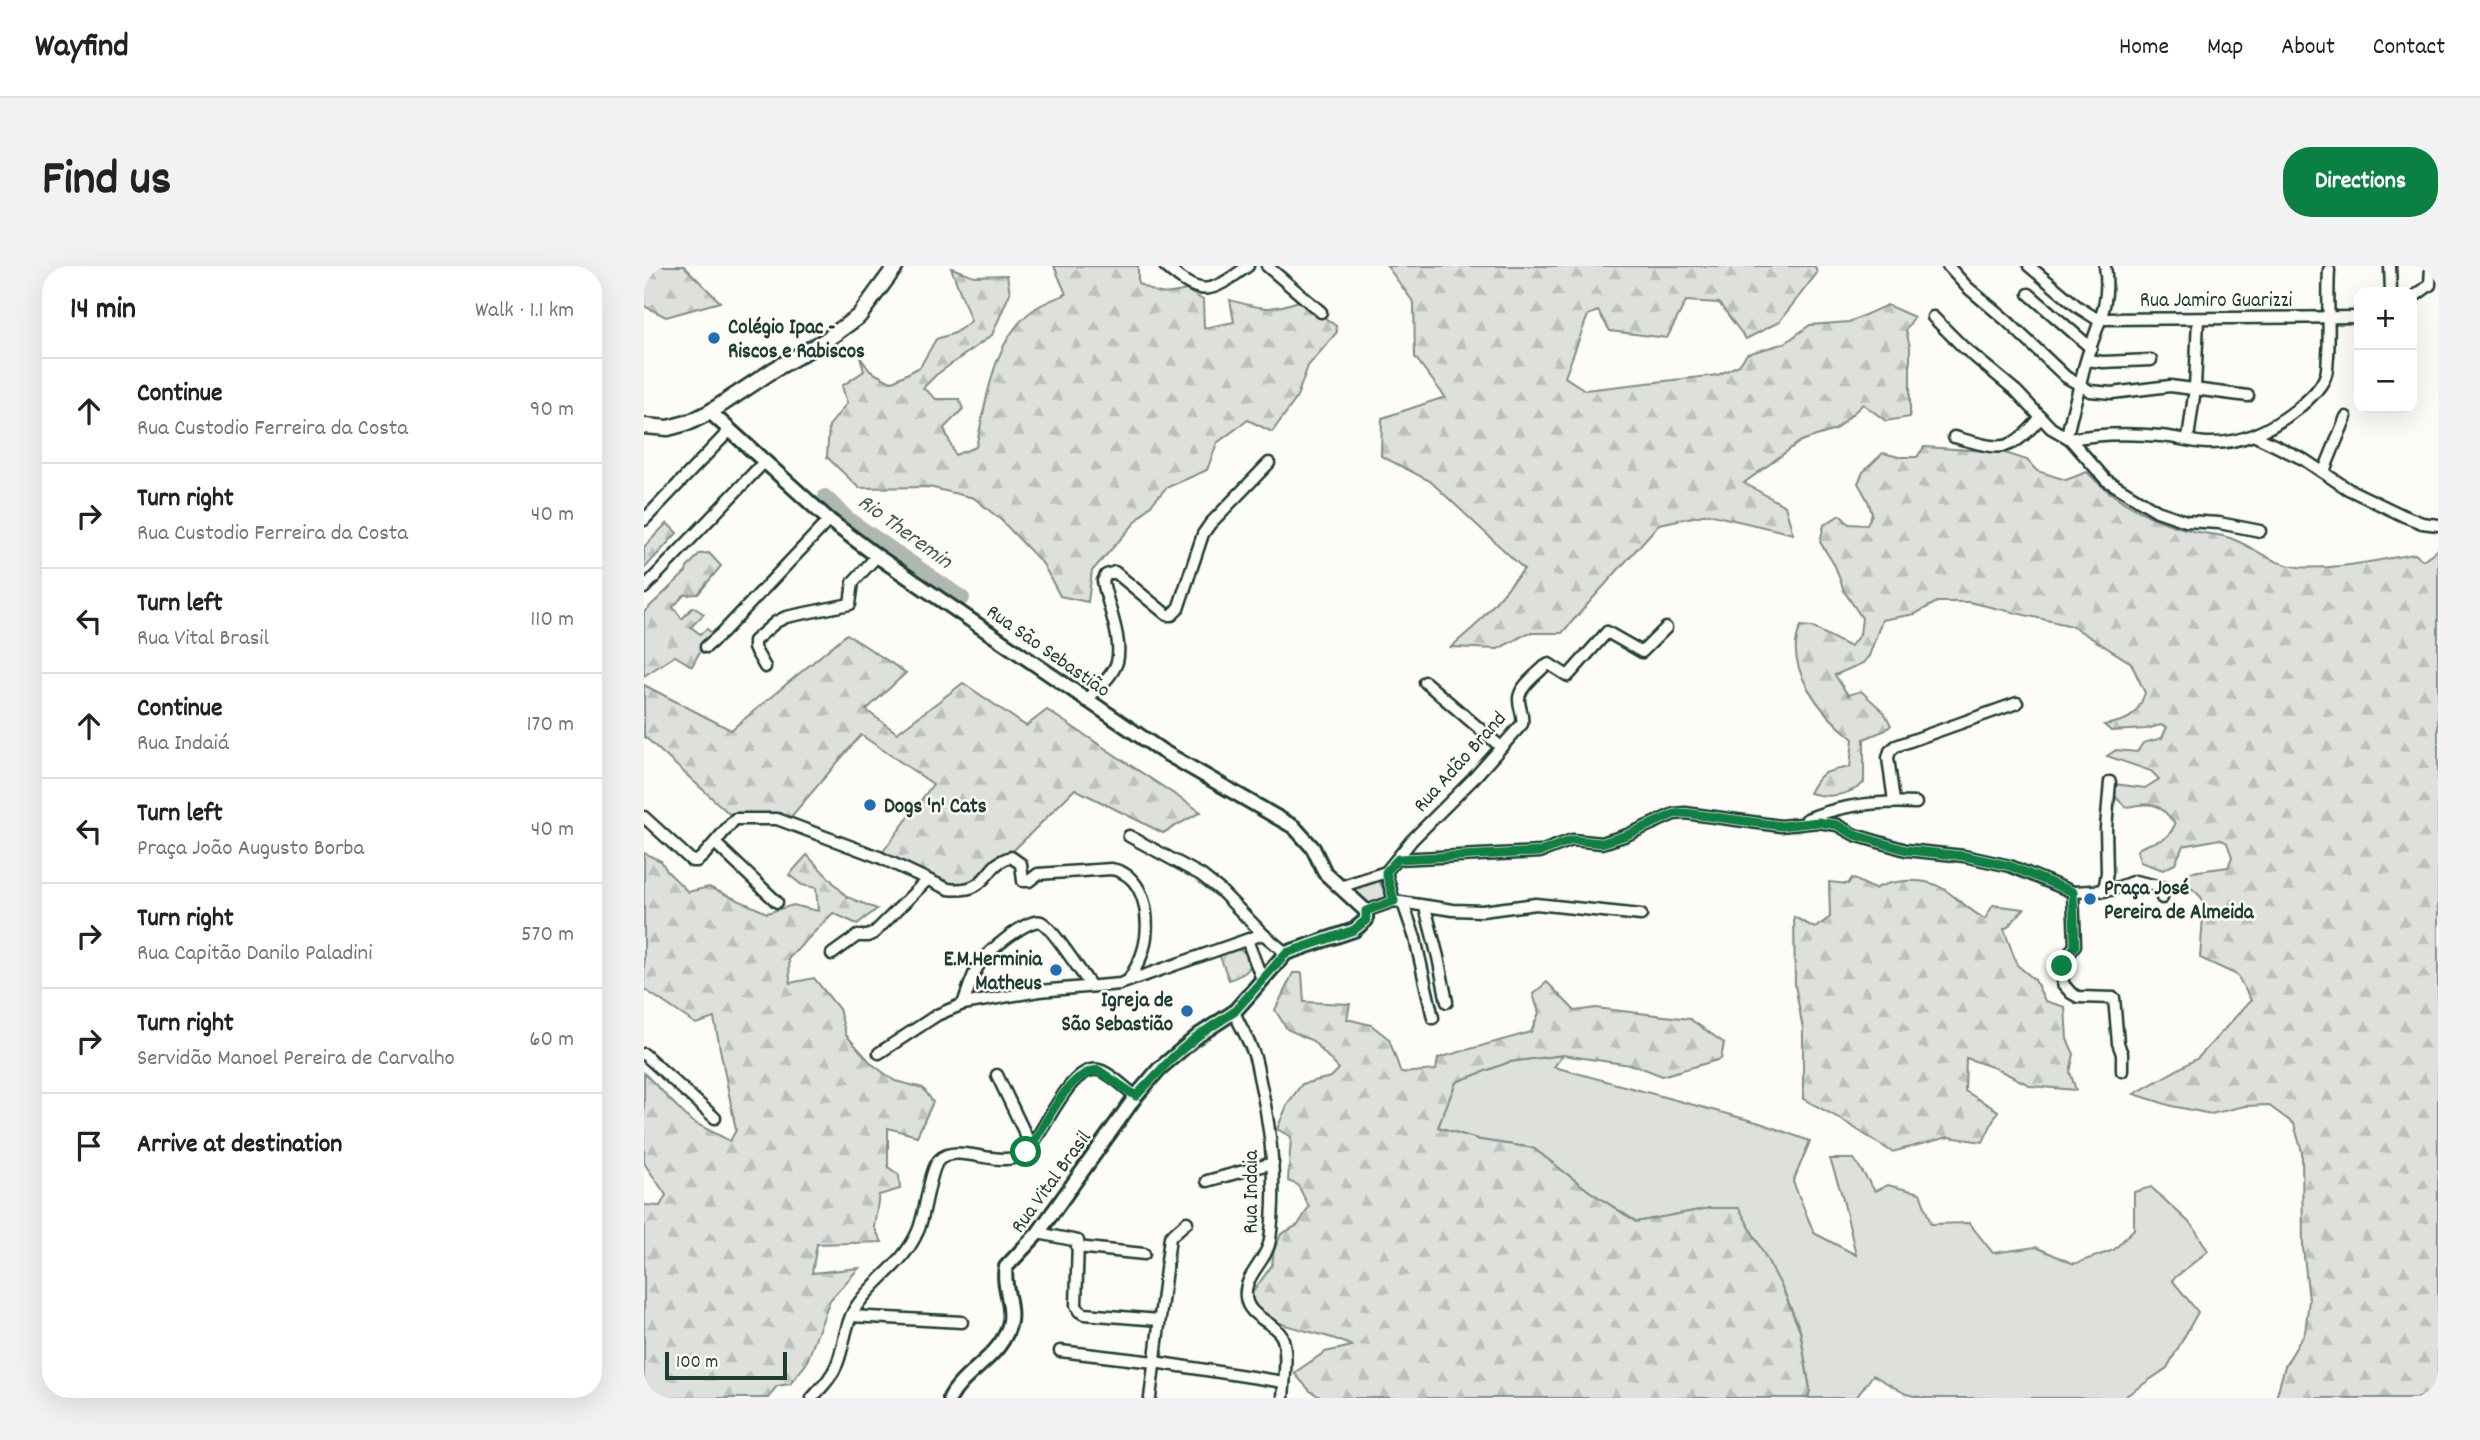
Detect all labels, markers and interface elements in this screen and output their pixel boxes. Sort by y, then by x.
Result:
text: Wayfind [35,25,129,72]
text: Home [2119,31,2169,65]
text: Map [2207,31,2243,65]
text: About [2281,31,2335,65]
text: Contact [2373,31,2445,65]
text: Find us [42,147,171,217]
button: Directions [2283,147,2438,217]
street label: Rua Jamiro Guarizzi [2140,287,2292,317]
map controls [2354,287,2417,413]
button: + [2354,287,2417,350]
text: 14 min [70,290,136,333]
text: Walk · 1.1 km [475,295,574,328]
place label: Colégio Ipac - Riscos e Rabiscos [728,314,865,368]
marker: Colégio Ipac - Riscos e Rabiscos [706,330,722,346]
button: − [2354,350,2417,413]
text: Continue [137,376,222,413]
icon: ahead [70,392,108,430]
text: 90 m [530,394,574,427]
text: Rua Custodio Ferreira da Costa [137,413,408,446]
text: Turn right [137,481,234,518]
water label: Rio Theremin [850,487,959,579]
icon: right [70,497,108,535]
text: 40 m [531,499,574,532]
text: Rua Custodio Ferreira da Costa [137,518,408,551]
text: Turn left [137,586,223,623]
street label: Rua São Sebastião [979,598,1115,706]
icon: left [70,602,108,640]
text: 110 m [530,604,574,637]
text: Rua Vital Brasil [137,623,269,656]
text: Continue [137,691,222,728]
street label: Rua Adão Brand [1408,706,1515,820]
icon: ahead [70,707,108,745]
text: 170 m [527,709,574,742]
text: Rua Indaiá [137,728,229,761]
place label: Dogs 'n' Cats [884,793,987,823]
text: Turn left [137,796,223,833]
marker: Dogs 'n' Cats [862,797,878,813]
icon: left [70,812,108,850]
text: 40 m [531,814,574,847]
text: Praça João Augusto Borba [137,833,364,866]
place label: Praça José Pereira de Almeida [2104,875,2255,929]
marker: Praça José Pereira de Almeida [2082,891,2098,907]
text: Turn right [137,901,234,938]
icon: right [70,917,108,955]
text: 570 m [521,919,574,952]
text: Rua Capitão Danilo Paladini [137,938,372,971]
place label: E.M.Herminia Matheus [944,946,1043,1000]
route end [2046,950,2077,981]
marker: E.M.Herminia Matheus [1048,962,1064,978]
place label: Igreja de São Sebastião [1061,987,1173,1041]
marker: Igreja de São Sebastião [1179,1003,1195,1019]
text: Turn right [137,1006,234,1043]
icon: right [70,1022,108,1060]
text: 60 m [529,1024,574,1057]
text: Servidão Manoel Pereira de Carvalho [137,1043,455,1076]
street label: Rua Vital Brasil [1005,1125,1100,1240]
icon: arrive [70,1127,108,1165]
text: Arrive at destination [137,1127,342,1164]
route start [1010,1136,1041,1167]
street label: Rua Indaia [1238,1149,1268,1234]
scale bar [665,1349,788,1381]
text: 100 m [676,1350,718,1377]

